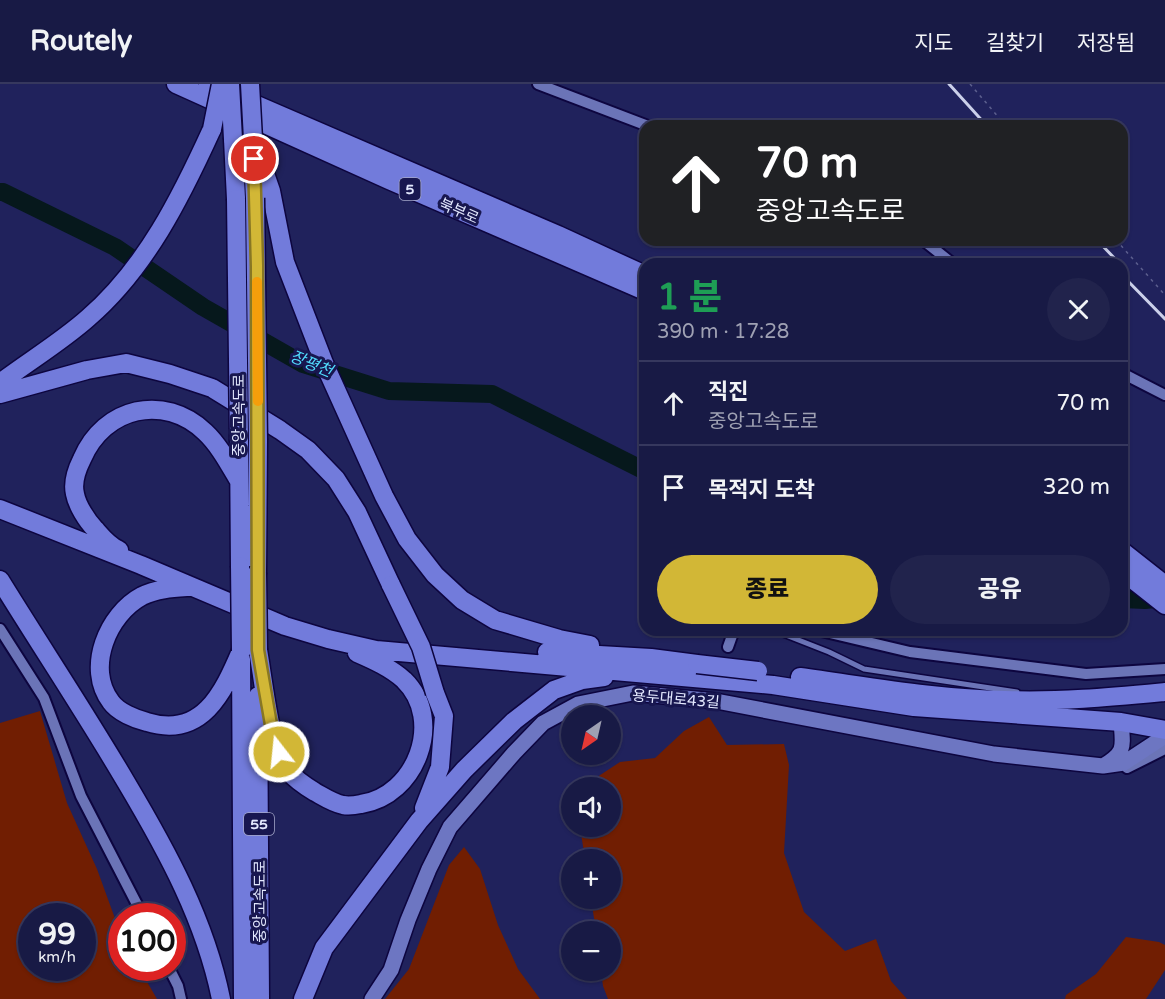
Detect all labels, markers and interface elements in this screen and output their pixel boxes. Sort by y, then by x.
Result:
text: Routely [30,24,132,58]
text: 지도 [914,31,953,56]
text: 길찾기 [986,31,1044,56]
text: 저장됨 [1077,31,1135,56]
pin [228,133,279,184]
text: 70 m [756,138,858,189]
icon: arrive [237,142,270,175]
icon: ahead [657,144,735,222]
road number: 5 [400,178,420,200]
street label: 북부로 [436,194,482,228]
text: 중앙고속도로 [756,195,905,228]
text: 1 분 [657,276,722,319]
button: close [1047,278,1110,341]
text: 390 m · 17:28 [657,320,789,344]
water label: 장평천 [287,346,337,382]
street label: 중앙고속도로 [230,374,248,456]
text: 직진 [708,379,748,405]
icon: ahead [657,387,690,420]
text: 70 m [1056,390,1110,416]
text: 중앙고속도로 [708,410,818,434]
icon: arrive [657,471,690,504]
text: 320 m [1043,474,1110,500]
text: 목적지 도착 [708,477,815,503]
button: 종료 [657,555,878,624]
button: 공유 [890,555,1110,624]
street label: 용두대로43길 [631,686,721,712]
north arrow [561,705,621,765]
map controls [561,705,621,981]
position arrow [247,720,311,784]
button: sound [561,777,621,837]
road number: 55 [244,813,274,835]
button: + [561,849,621,909]
street label: 중앙고속도로 [251,860,269,942]
speed limit sign: 100 [108,903,186,981]
text: 99 [38,916,76,953]
button: − [561,921,621,981]
text: km/h [38,948,76,966]

